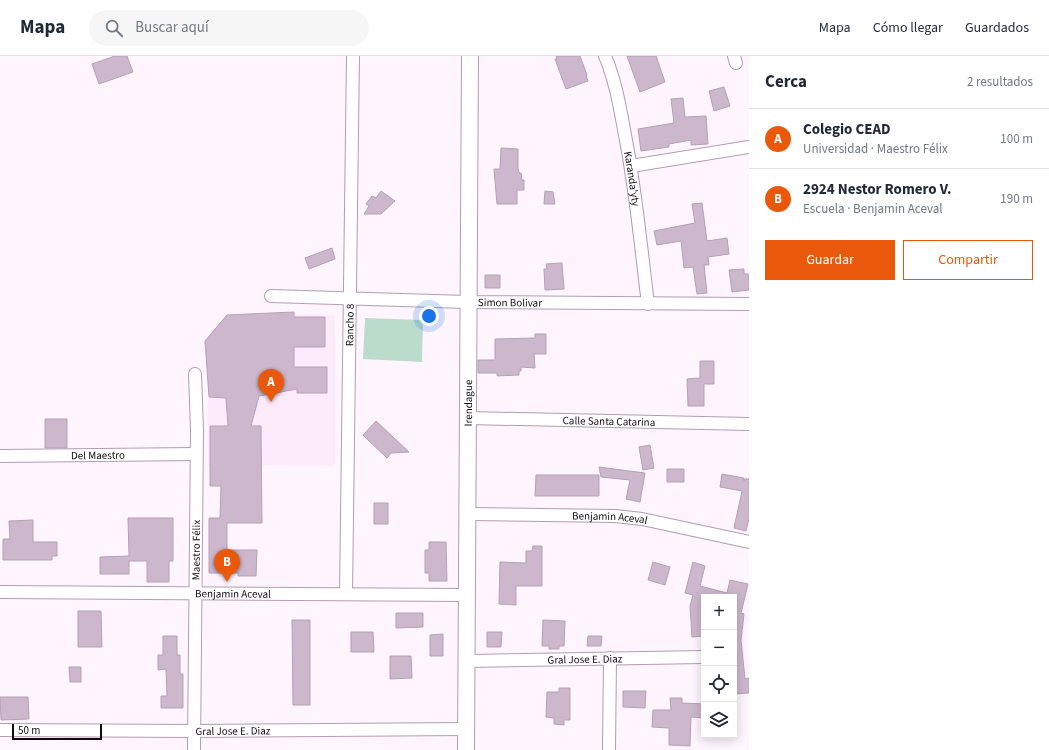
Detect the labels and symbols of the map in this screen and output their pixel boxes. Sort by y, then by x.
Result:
street label: Karanda'yty [621,150,644,207]
street label: Simon Bolivar [478,295,542,310]
street label: Rancho 8 [342,303,357,346]
your location [419,306,439,326]
pin: A [258,369,284,402]
street label: Irendague [460,379,476,426]
street label: Calle Santa Catarina [562,413,655,429]
street label: Del Maestro [71,447,125,463]
street label: Benjamin Aceval [572,508,649,528]
street label: Maestro Félix [188,520,204,580]
pin: B [214,549,240,582]
street label: Benjamin Aceval [195,586,271,601]
street label: Gral Jose E. Diaz [547,651,623,667]
scale bar [12,722,102,741]
street label: Gral Jose E. Diaz [195,723,271,738]

